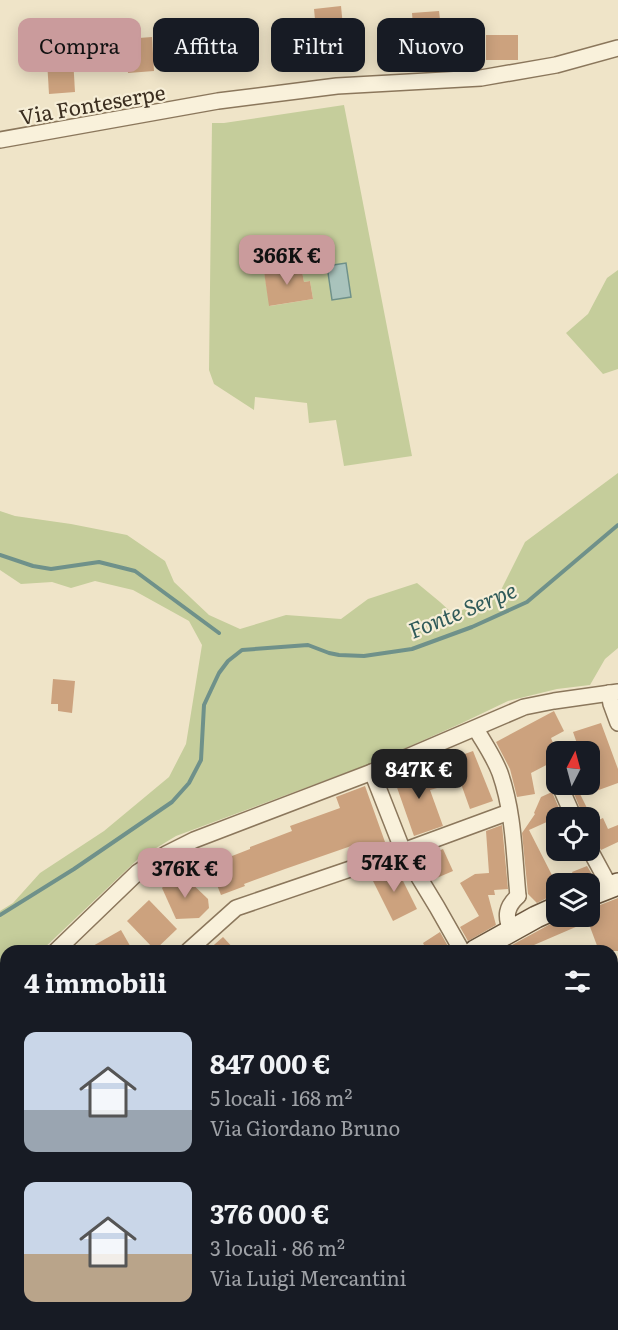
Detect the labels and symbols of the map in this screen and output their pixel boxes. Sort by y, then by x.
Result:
street label: Via Fonteserpe [16,75,168,131]
pin: 366K € [238,235,336,286]
water label: Fonte Serpe [403,572,521,646]
north arrow [546,741,600,795]
pin: 847K € [370,749,468,800]
pin: 574K € [345,842,443,893]
pin: 376K € [136,848,234,899]

